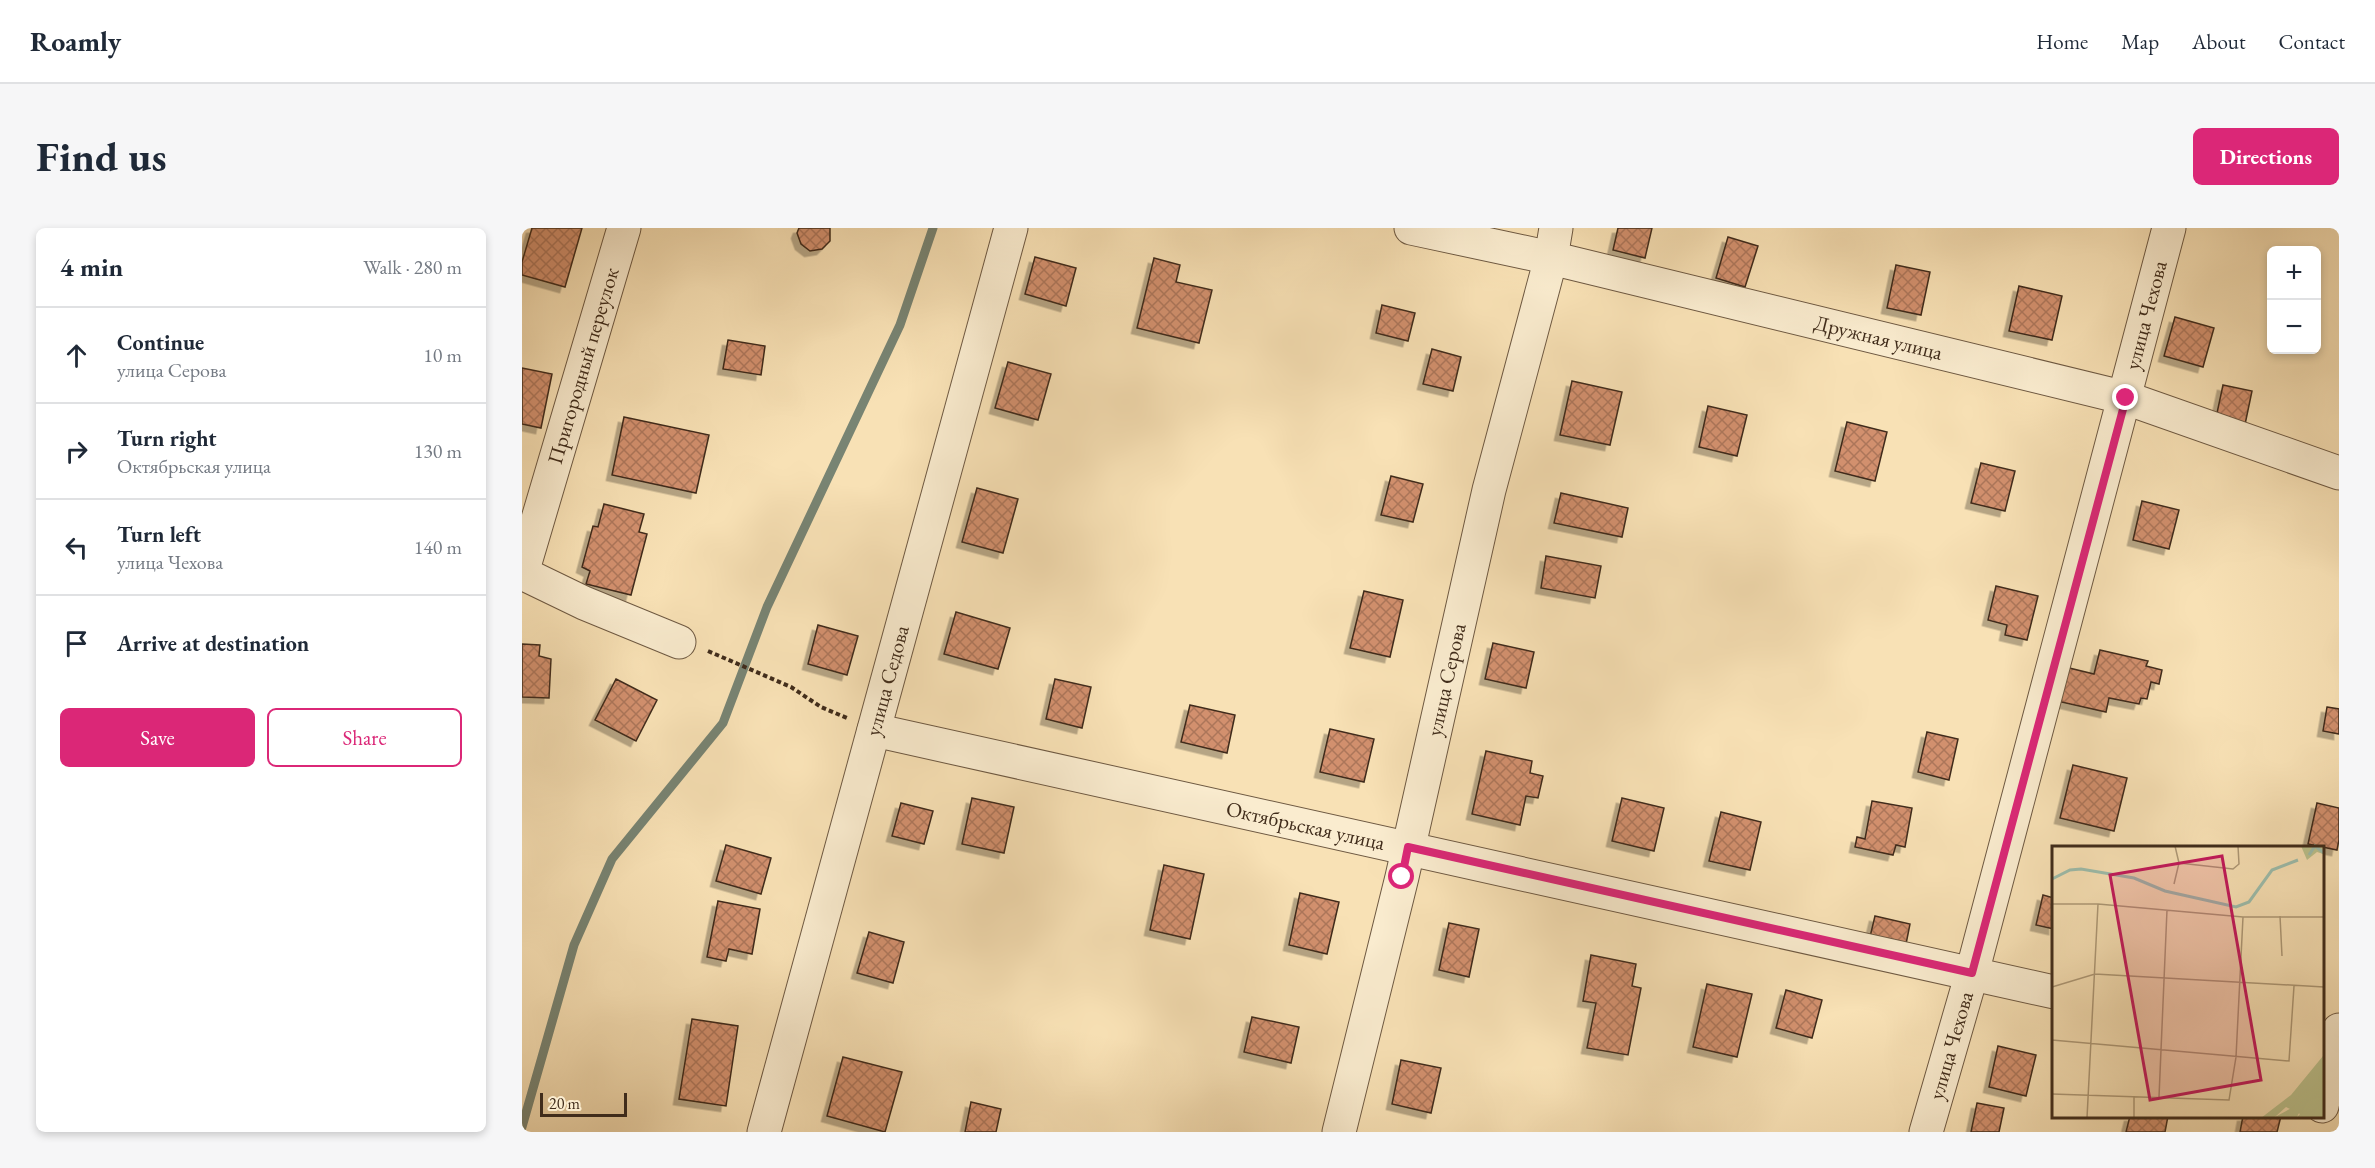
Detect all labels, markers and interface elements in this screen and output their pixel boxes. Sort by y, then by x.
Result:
text: Roamly [30,23,121,59]
text: Home [2036,28,2088,55]
text: Map [2121,28,2159,55]
text: About [2192,28,2245,55]
text: Contact [2278,28,2345,55]
button: Directions [2193,128,2339,185]
text: Find us [36,129,167,184]
map controls [2267,246,2321,354]
button: + [2267,246,2321,300]
text: 4 min [60,250,123,284]
text: Walk · 280 m [363,254,462,280]
street label: улица Чехова [2118,257,2173,372]
street label: Пригородный переулок [541,264,625,467]
button: − [2267,300,2321,354]
street label: Дружная улица [1811,309,1946,366]
text: Continue [117,328,204,357]
icon: ahead [60,339,93,372]
text: 10 m [423,342,462,368]
text: улица Серова [117,357,226,383]
route end [2112,384,2138,410]
text: Turn right [117,424,216,453]
icon: right [60,435,93,468]
text: 130 m [414,438,462,464]
text: Октябрьская улица [117,453,271,479]
text: Turn left [117,520,201,549]
icon: left [60,531,93,564]
text: 140 m [414,534,462,560]
text: улица Чехова [117,549,223,575]
street label: улица Серова [1420,620,1472,739]
street label: улица Седова [859,621,915,739]
icon: arrive [60,627,93,660]
text: Arrive at destination [117,629,309,658]
button: Save [60,708,255,767]
button: Share [267,708,462,767]
street label: Октябрьская улица [1224,795,1388,856]
inset map [2052,846,2324,1117]
route start [1388,863,1414,889]
street label: улица Чехова [1922,987,1979,1103]
scale bar [540,1090,627,1118]
text: 20 m [549,1093,580,1114]

